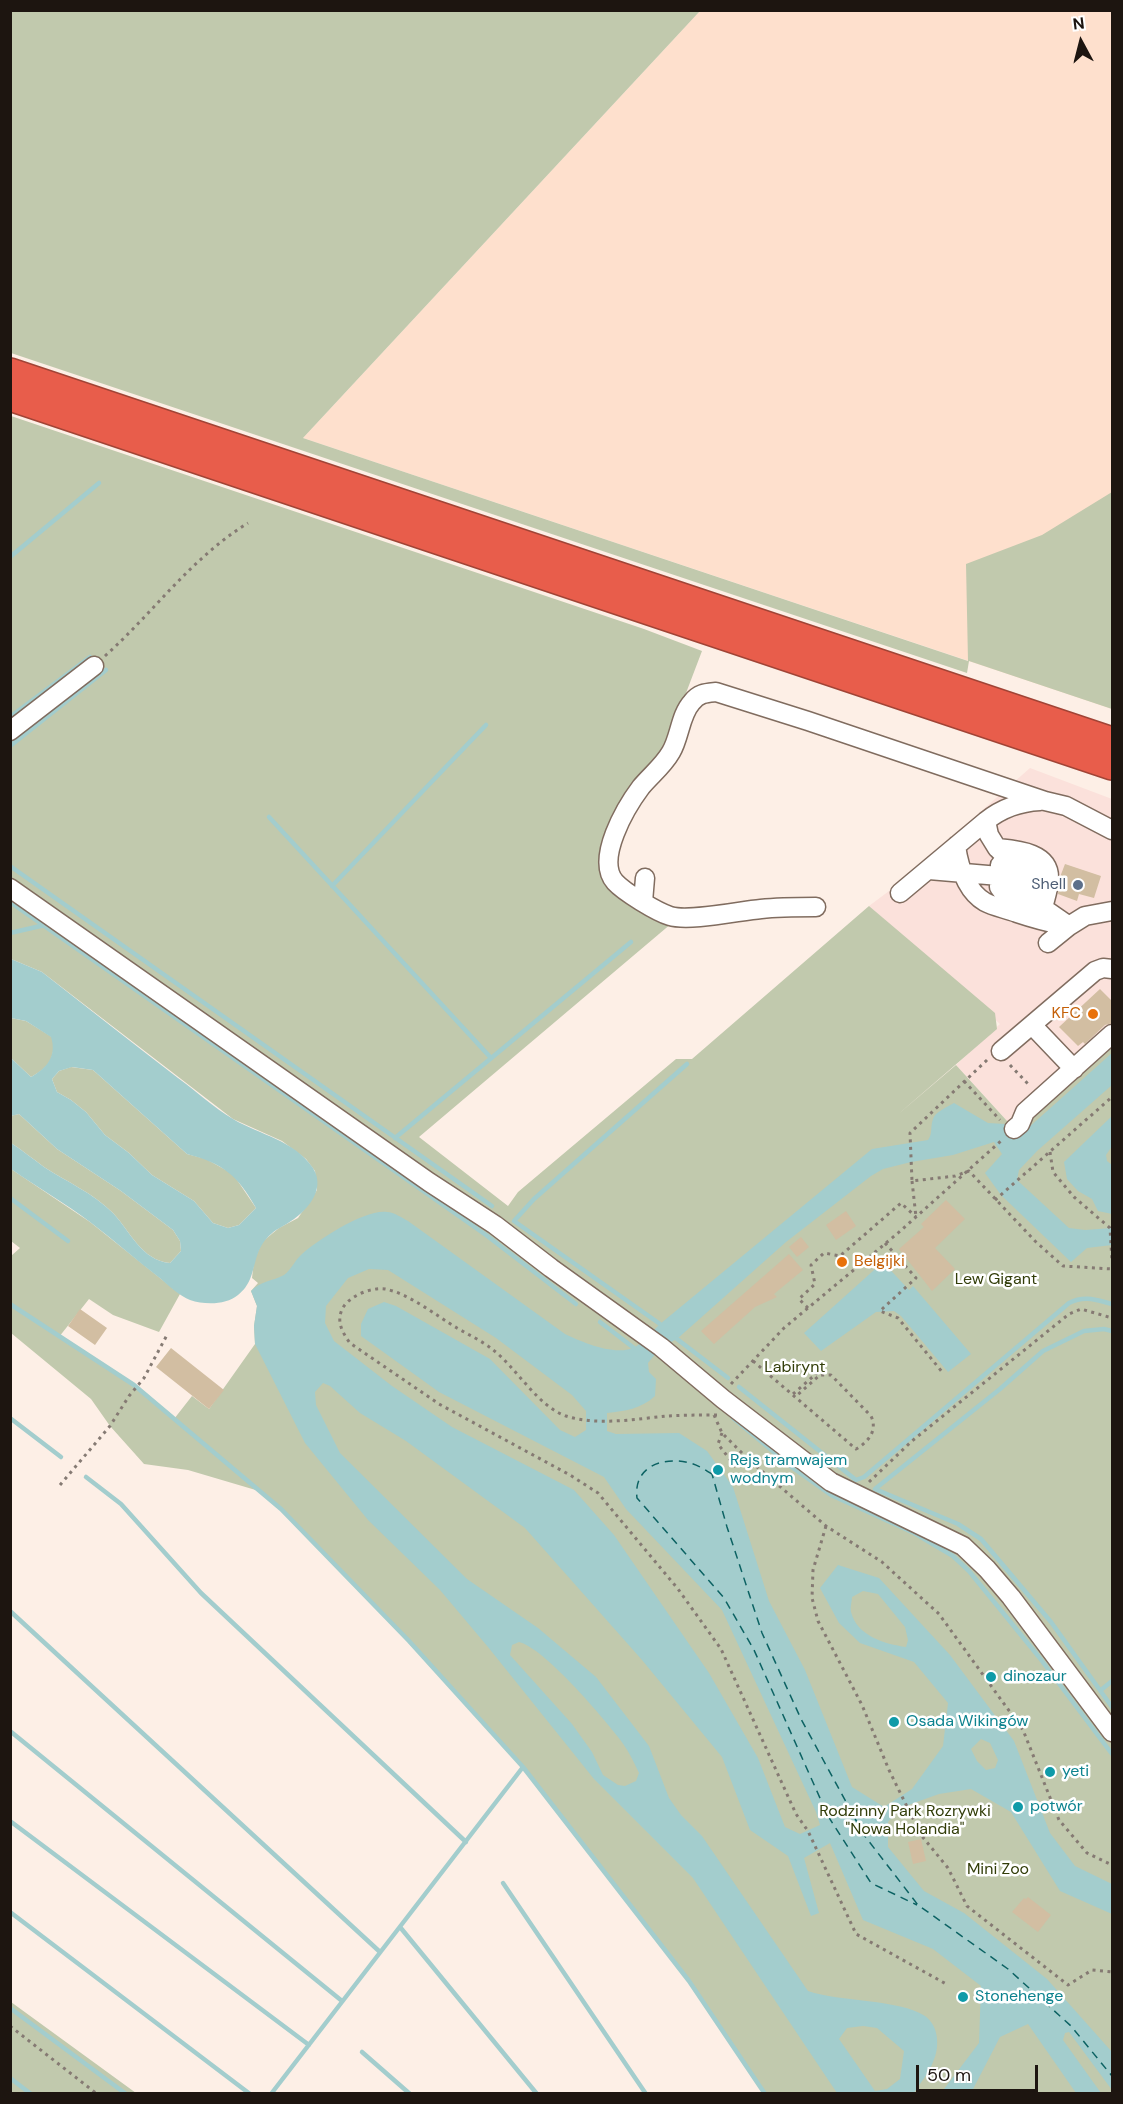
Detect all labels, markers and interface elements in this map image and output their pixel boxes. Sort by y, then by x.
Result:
north arrow [1051,12,1111,72]
text: N [1072,13,1086,35]
place label: Shell [1031,875,1066,895]
marker: Shell [1071,878,1085,892]
place label: KFC [1052,1004,1081,1024]
marker: KFC [1086,1007,1100,1021]
place label: Belgijki [854,1252,905,1272]
marker: Belgijki [835,1255,849,1269]
park label: Lew Gigant [955,1270,1037,1290]
park label: Labirynt [764,1358,826,1378]
place label: Rejs tramwajem wodnym [730,1451,847,1489]
marker: Rejs tramwajem wodnym [711,1463,725,1477]
place label: dinozaur [1003,1667,1067,1687]
marker: dinozaur [984,1670,998,1684]
place label: Osada Wikingów [906,1712,1029,1732]
marker: Osada Wikingów [887,1715,901,1729]
place label: yeti [1062,1762,1089,1782]
marker: yeti [1043,1765,1057,1779]
place label: potwór [1030,1797,1083,1817]
marker: potwór [1011,1800,1025,1814]
park label: Rodzinny Park Rozrywki "Nowa Holandia" [819,1802,991,1840]
park label: Mini Zoo [967,1860,1029,1880]
place label: Stonehenge [975,1987,1063,2007]
marker: Stonehenge [956,1990,970,2004]
scale bar [919,2053,1040,2091]
text: 50 m [927,2063,971,2087]

